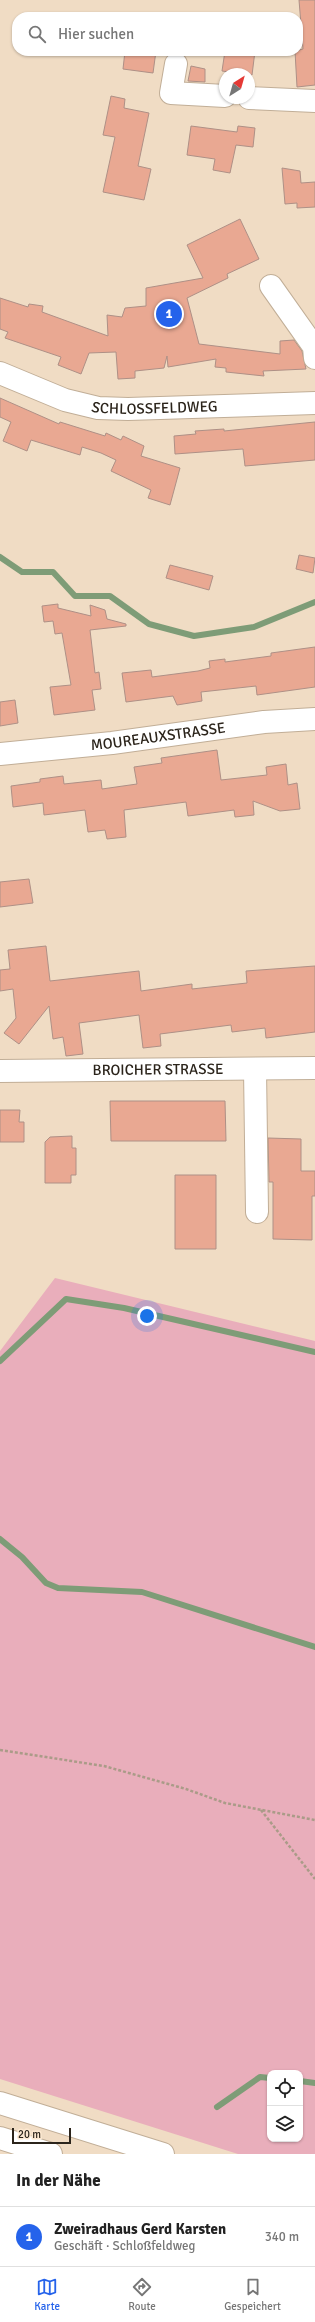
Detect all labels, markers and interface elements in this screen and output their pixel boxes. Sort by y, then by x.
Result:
search box [12,12,303,56]
icon: search [26,23,48,45]
text: Hier suchen [58,25,134,43]
north arrow [219,68,255,104]
pin: 1 [156,299,182,329]
street label: SCHLOSSFELDWEG [90,397,218,418]
street label: MOUREAUXSTRASSE [90,718,227,754]
street label: BROICHER STRASSE [92,1060,224,1079]
your location [137,1306,157,1326]
map controls [267,2070,303,2142]
button: locate [267,2070,303,2106]
button: layers [267,2106,303,2142]
scale bar [12,2126,71,2145]
text: 20 m [18,2128,41,2141]
text: In der Nähe [16,2170,101,2191]
text: Zweiradhaus Gerd Karsten [54,2220,226,2238]
text: 1 [25,2229,33,2245]
text: 340 m [265,2229,299,2245]
text: Geschäft · Schloßfeldweg [54,2238,195,2254]
tab: Karte [34,2276,60,2313]
tab: Route [128,2276,156,2313]
tab: Gespeichert [224,2276,281,2313]

